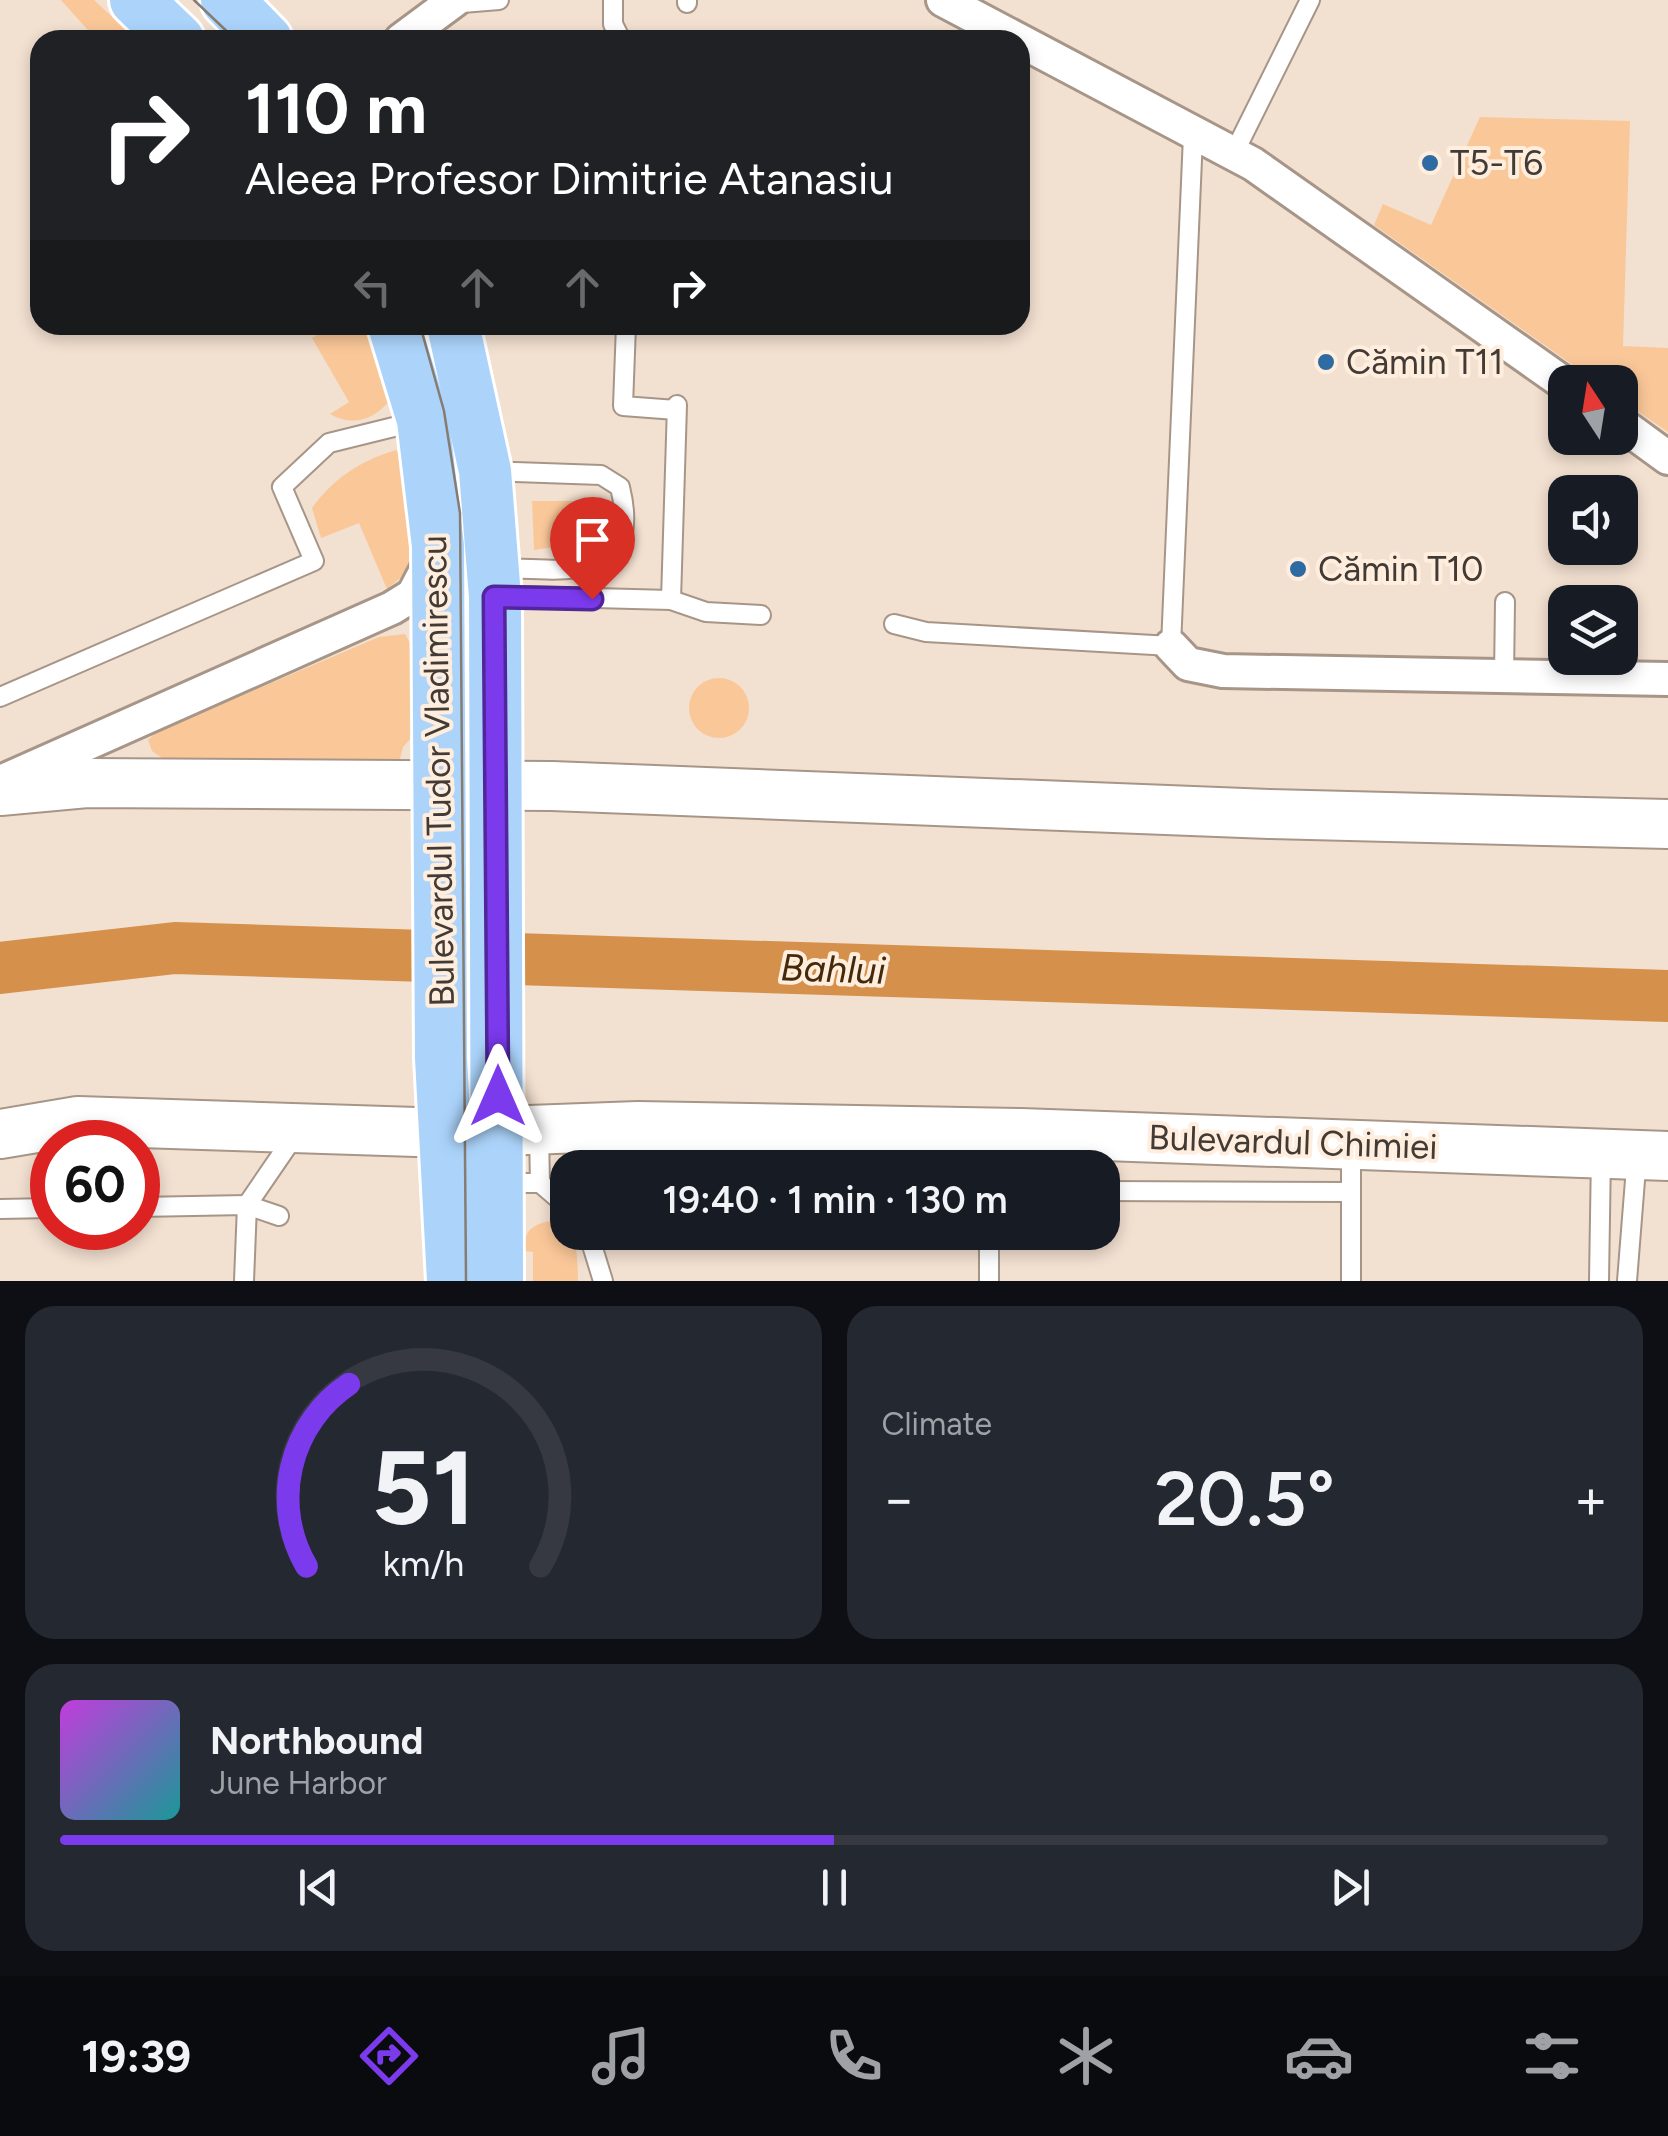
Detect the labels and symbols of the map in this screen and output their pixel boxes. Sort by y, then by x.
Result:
place label: T5-T6 [1450,142,1543,184]
marker: T5-T6 [1419,152,1441,174]
place label: Cămin T11 [1346,341,1503,383]
marker: Cămin T11 [1315,351,1337,373]
north arrow [1548,365,1638,455]
pin [550,497,635,600]
street label: Bulevardul Tudor Vladimirescu [413,535,463,1007]
place label: Cămin T10 [1318,548,1483,590]
marker: Cămin T10 [1287,558,1309,580]
water label: Bahlui [780,944,887,994]
position arrow [446,1044,550,1148]
street label: Bulevardul Chimiei [1148,1116,1438,1168]
speed limit sign: 60 [30,1120,160,1250]

